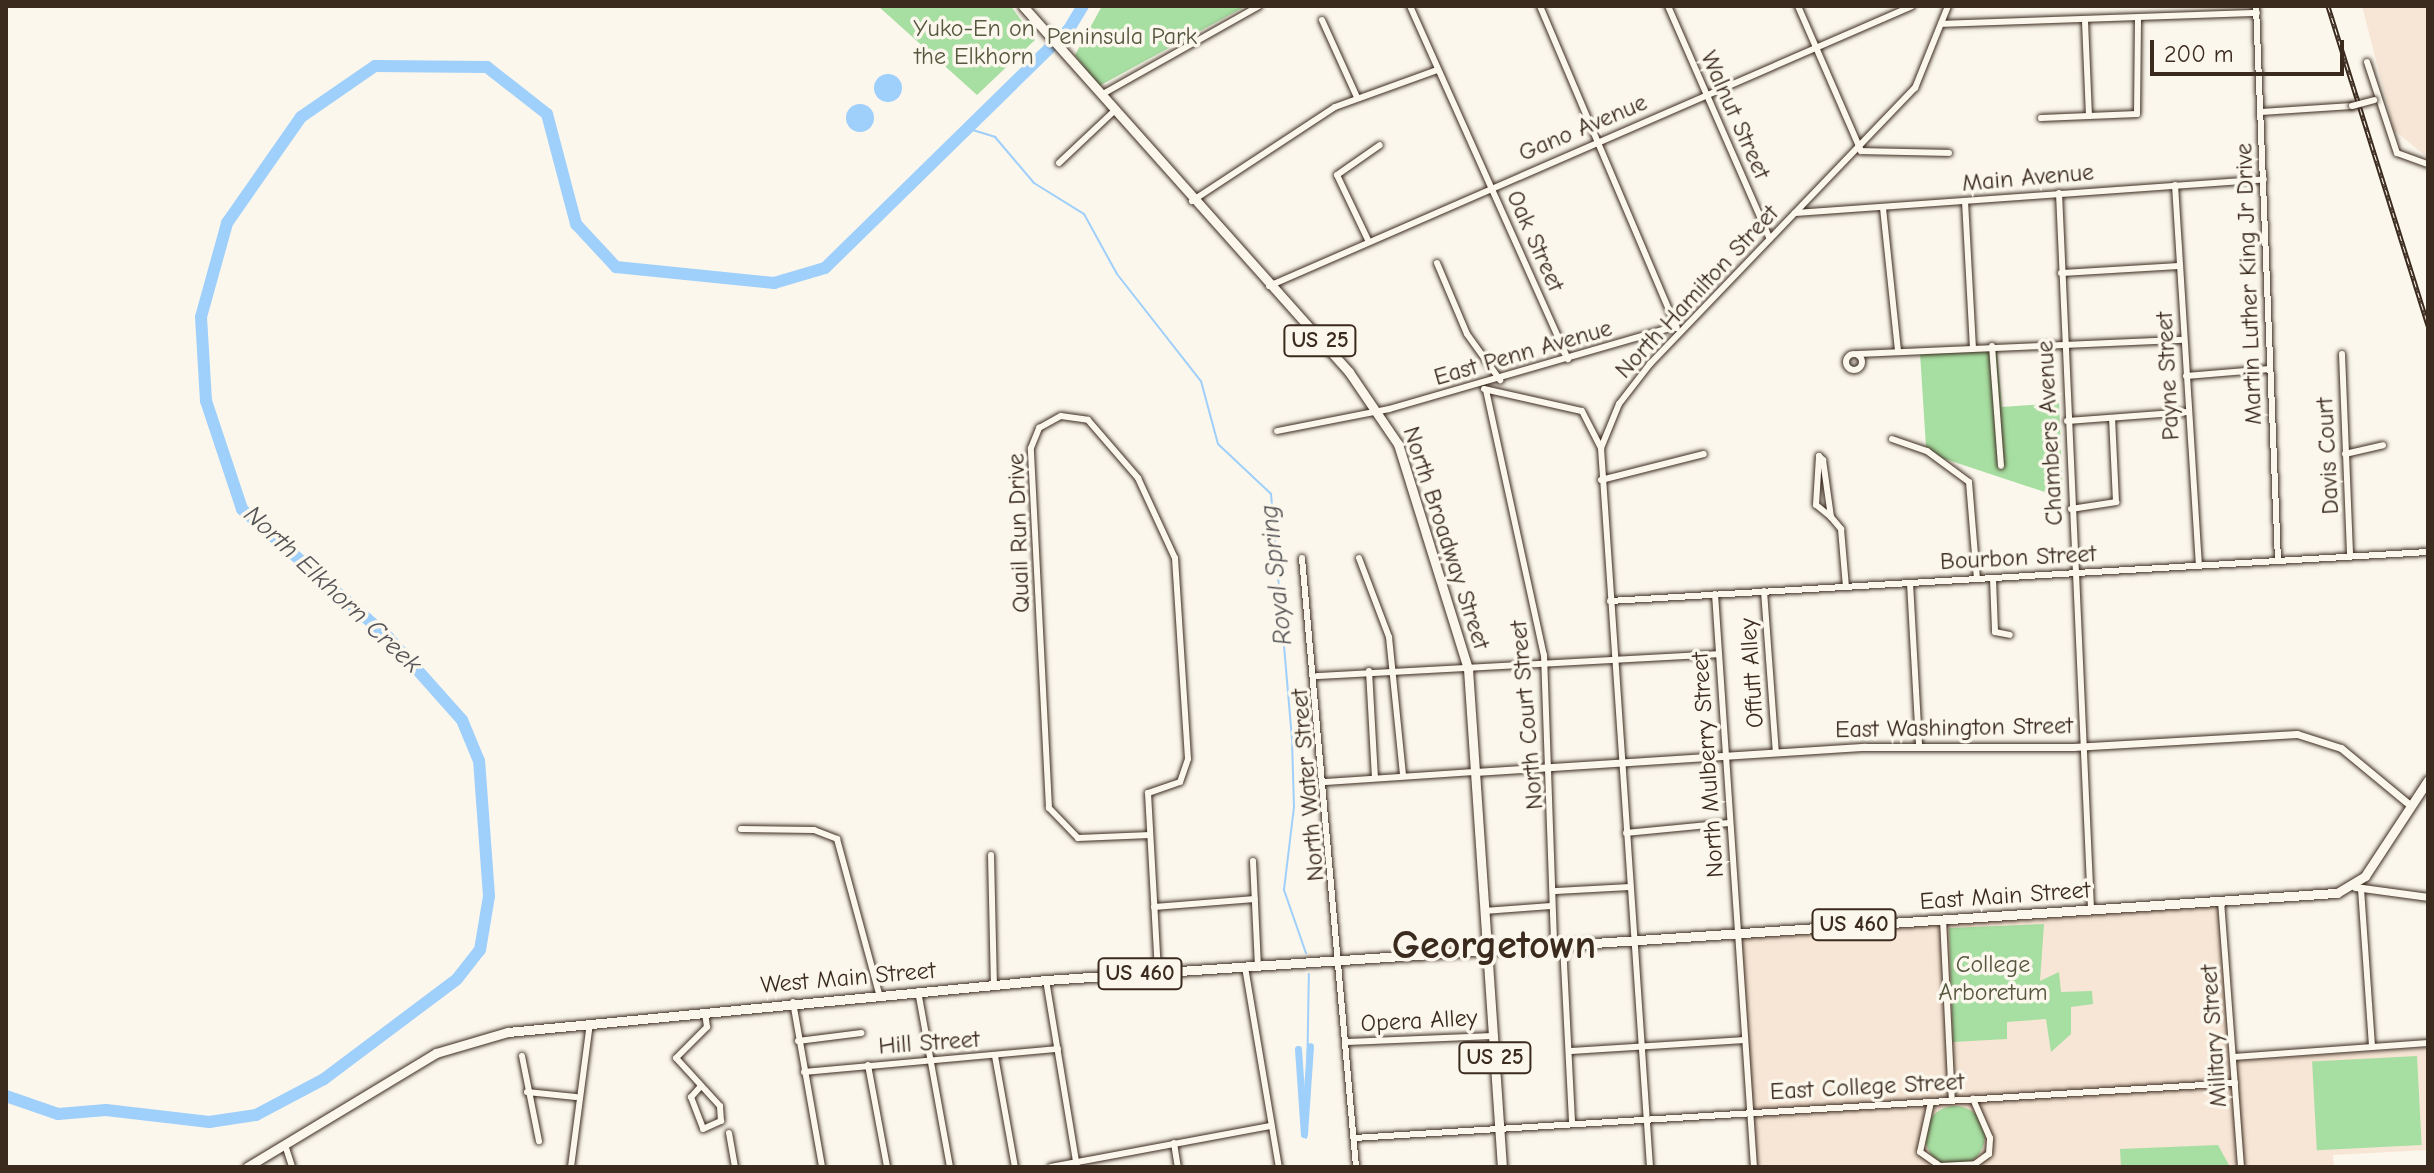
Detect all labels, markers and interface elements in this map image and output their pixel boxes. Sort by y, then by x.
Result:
park label: Yuko-En on the Elkhorn [913,15,1035,71]
park label: Peninsula Park [1047,23,1197,51]
scale bar [2154,24,2348,74]
text: 200 m [2164,40,2234,68]
street label: Walnut Street [1694,46,1776,184]
street label: Gano Avenue [1514,88,1652,168]
street label: Martin Luther King Jr Drive [2230,143,2268,425]
street label: Main Avenue [1961,158,2095,198]
street label: Oak Street [1500,186,1570,296]
street label: North Hamilton Street [1609,199,1785,385]
street label: Payne Street [2150,311,2186,441]
street label: East Penn Avenue [1431,314,1615,392]
road number: US 25 [1282,323,1358,359]
street label: Chambers Avenue [2031,340,2069,526]
street label: Davis Court [2311,397,2345,515]
street label: North Broadway Street [1396,423,1496,653]
street label: Quail Run Drive [1002,453,1036,613]
water label: North Elkhorn Creek [237,500,427,680]
water label: Royal Spring [1254,503,1300,647]
street label: Bourbon Street [1939,540,2097,576]
street label: Offutt Alley [1734,617,1770,729]
street label: North Court Street [1504,619,1550,811]
street label: North Mulberry Street [1686,651,1730,879]
street label: North Water Street [1285,688,1331,882]
street label: East Washington Street [1835,712,2073,744]
street label: East Main Street [1919,876,2091,916]
road number: US 460 [1810,907,1898,943]
district label: Georgetown [1392,921,1596,969]
park label: College Arboretum [1938,951,2048,1007]
street label: West Main Street [759,956,937,1000]
road number: US 460 [1096,956,1184,992]
street label: Military Street [2195,964,2233,1108]
street label: Opera Alley [1360,1004,1478,1038]
street label: Hill Street [877,1025,981,1061]
road number: US 25 [1457,1040,1533,1076]
street label: East College Street [1769,1068,1965,1106]

